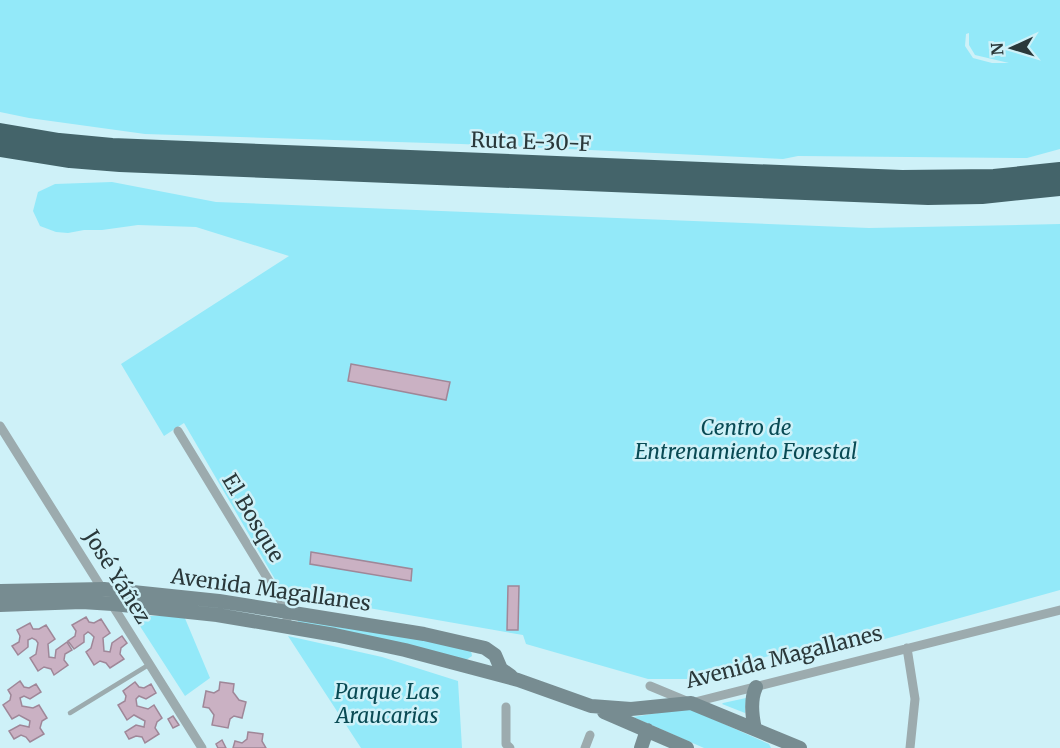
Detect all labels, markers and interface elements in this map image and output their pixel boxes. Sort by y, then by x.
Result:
north arrow [982,18,1042,78]
text: N [987,42,1007,56]
street label: Ruta E-30-F [470,126,592,157]
park label: Centro de Entrenamiento Forestal [635,414,857,465]
street label: El Bosque [216,468,290,567]
street label: José Yáñez [77,524,157,629]
street label: Avenida Magallanes [168,562,373,617]
street label: Avenida Magallanes [682,619,885,694]
park label: Parque Las Araucarias [334,678,440,729]

